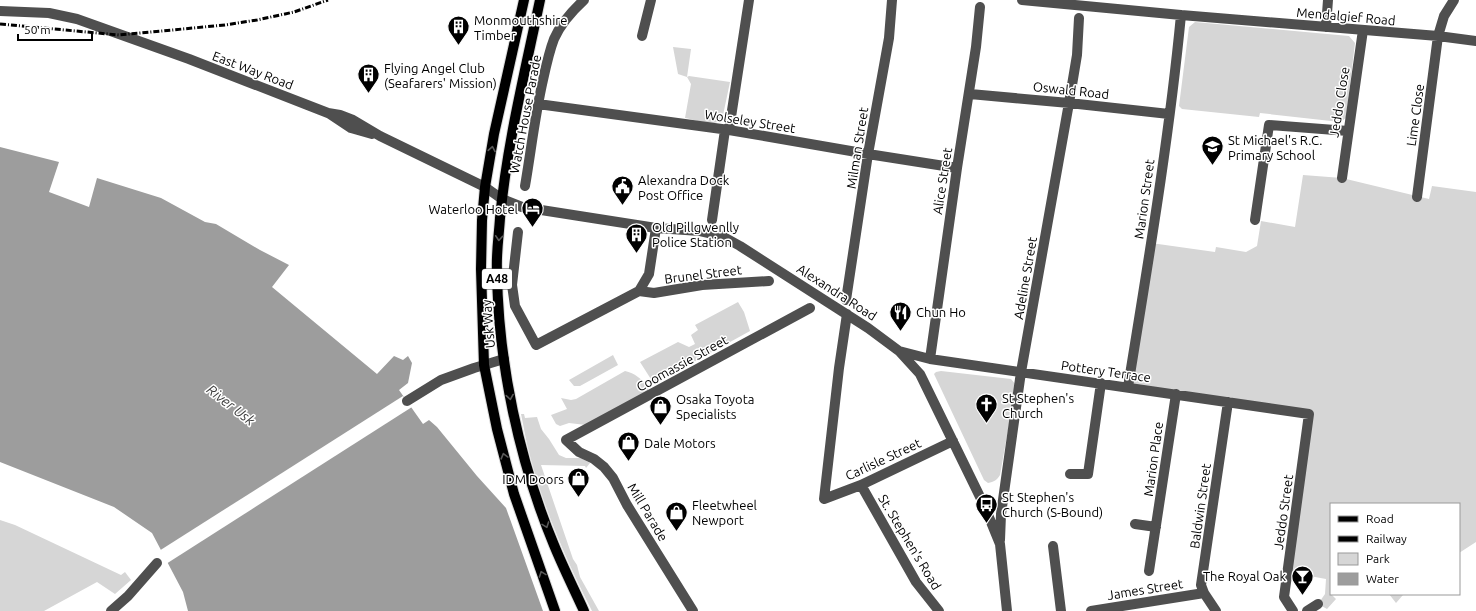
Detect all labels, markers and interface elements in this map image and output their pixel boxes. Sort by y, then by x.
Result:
street label: Mendalgief Road [1296,5,1396,27]
place label: Monmouthshire Timber [474,13,567,42]
building icon: Monmouthshire Timber [446,14,472,47]
scale bar [18,16,92,42]
text: 50 m [24,23,51,36]
street label: East Way Road [211,48,295,92]
street label: Watch House Parade [507,53,543,175]
place label: Flying Angel Club (Seafarers' Mission) [384,61,497,91]
building icon: Flying Angel Club (Seafarers' Mission) [355,62,381,95]
street label: Jeddo Close [1327,66,1351,138]
street label: Oswald Road [1032,79,1110,101]
street label: Lime Close [1404,83,1426,147]
street label: Milman Street [844,106,870,190]
street label: Wolseley Street [704,107,796,135]
place label: St Michael's R.C. Primary School [1228,133,1323,162]
school or university icon: St Michael's R.C. Primary School [1199,134,1225,167]
one-way arrow [487,146,496,152]
street label: Alice Street [930,147,954,215]
street label: Marion Street [1131,158,1157,240]
place label: Alexandra Dock Post Office [638,173,730,202]
public building icon: Alexandra Dock Post Office [610,174,636,207]
hotel icon: Waterloo Hotel [520,196,546,229]
place label: Waterloo Hotel [428,202,519,216]
place label: Old Pillgwenlly Police Station [652,220,739,249]
building icon: Old Pillgwenlly Police Station [623,221,649,254]
one-way arrow [494,235,503,241]
street label: Adeline Street [1011,236,1039,320]
street label: Alexandra Road [795,261,879,323]
street label: Brunel Street [663,262,743,286]
road number: A48 [482,269,512,289]
street label: Usk Way [479,299,497,349]
restaurant icon: Chun Ho [887,299,913,332]
place label: Chun Ho [916,305,966,319]
street label: Coomassie Street [634,332,730,394]
street label: Pottery Terrace [1060,358,1152,384]
water label: River Usk [204,381,259,429]
place label: St Stephen's Church [1002,391,1074,420]
place label: Osaka Toyota Specialists [676,392,754,421]
church icon: St Stephen's Church [973,392,999,425]
shop icon: Osaka Toyota Specialists [647,393,673,426]
one-way arrow [505,394,514,400]
street label: Marion Place [1141,421,1165,497]
shop icon: Dale Motors [615,430,641,463]
street label: Carlisle Street [843,435,923,483]
place label: Dale Motors [644,436,716,450]
one-way arrow [500,453,509,460]
street label: Baldwin Street [1187,462,1213,550]
shop icon: IDM Doors [566,466,592,499]
place label: IDM Doors [502,472,564,486]
street label: Jeddo Street [1271,474,1295,550]
street label: Mill Parade [625,481,671,543]
place label: St Stephen's Church (S-Bound) [1002,490,1103,520]
bus stop icon: St Stephen's Church (S-Bound) [973,491,999,524]
street label: St. Stephen's Road [876,492,944,592]
place label: Fleetwheel Newport [692,498,758,527]
shop icon: Fleetwheel Newport [664,499,690,532]
legend [1330,503,1460,595]
text: Road [1366,512,1394,525]
one-way arrow [542,522,550,529]
text: Railway [1366,532,1407,545]
text: Park [1366,552,1390,565]
bar icon: The Royal Oak [1289,563,1315,596]
place label: The Royal Oak [1203,569,1286,583]
one-way arrow [539,571,547,578]
text: Water [1366,572,1399,585]
street label: James Street [1106,576,1184,602]

